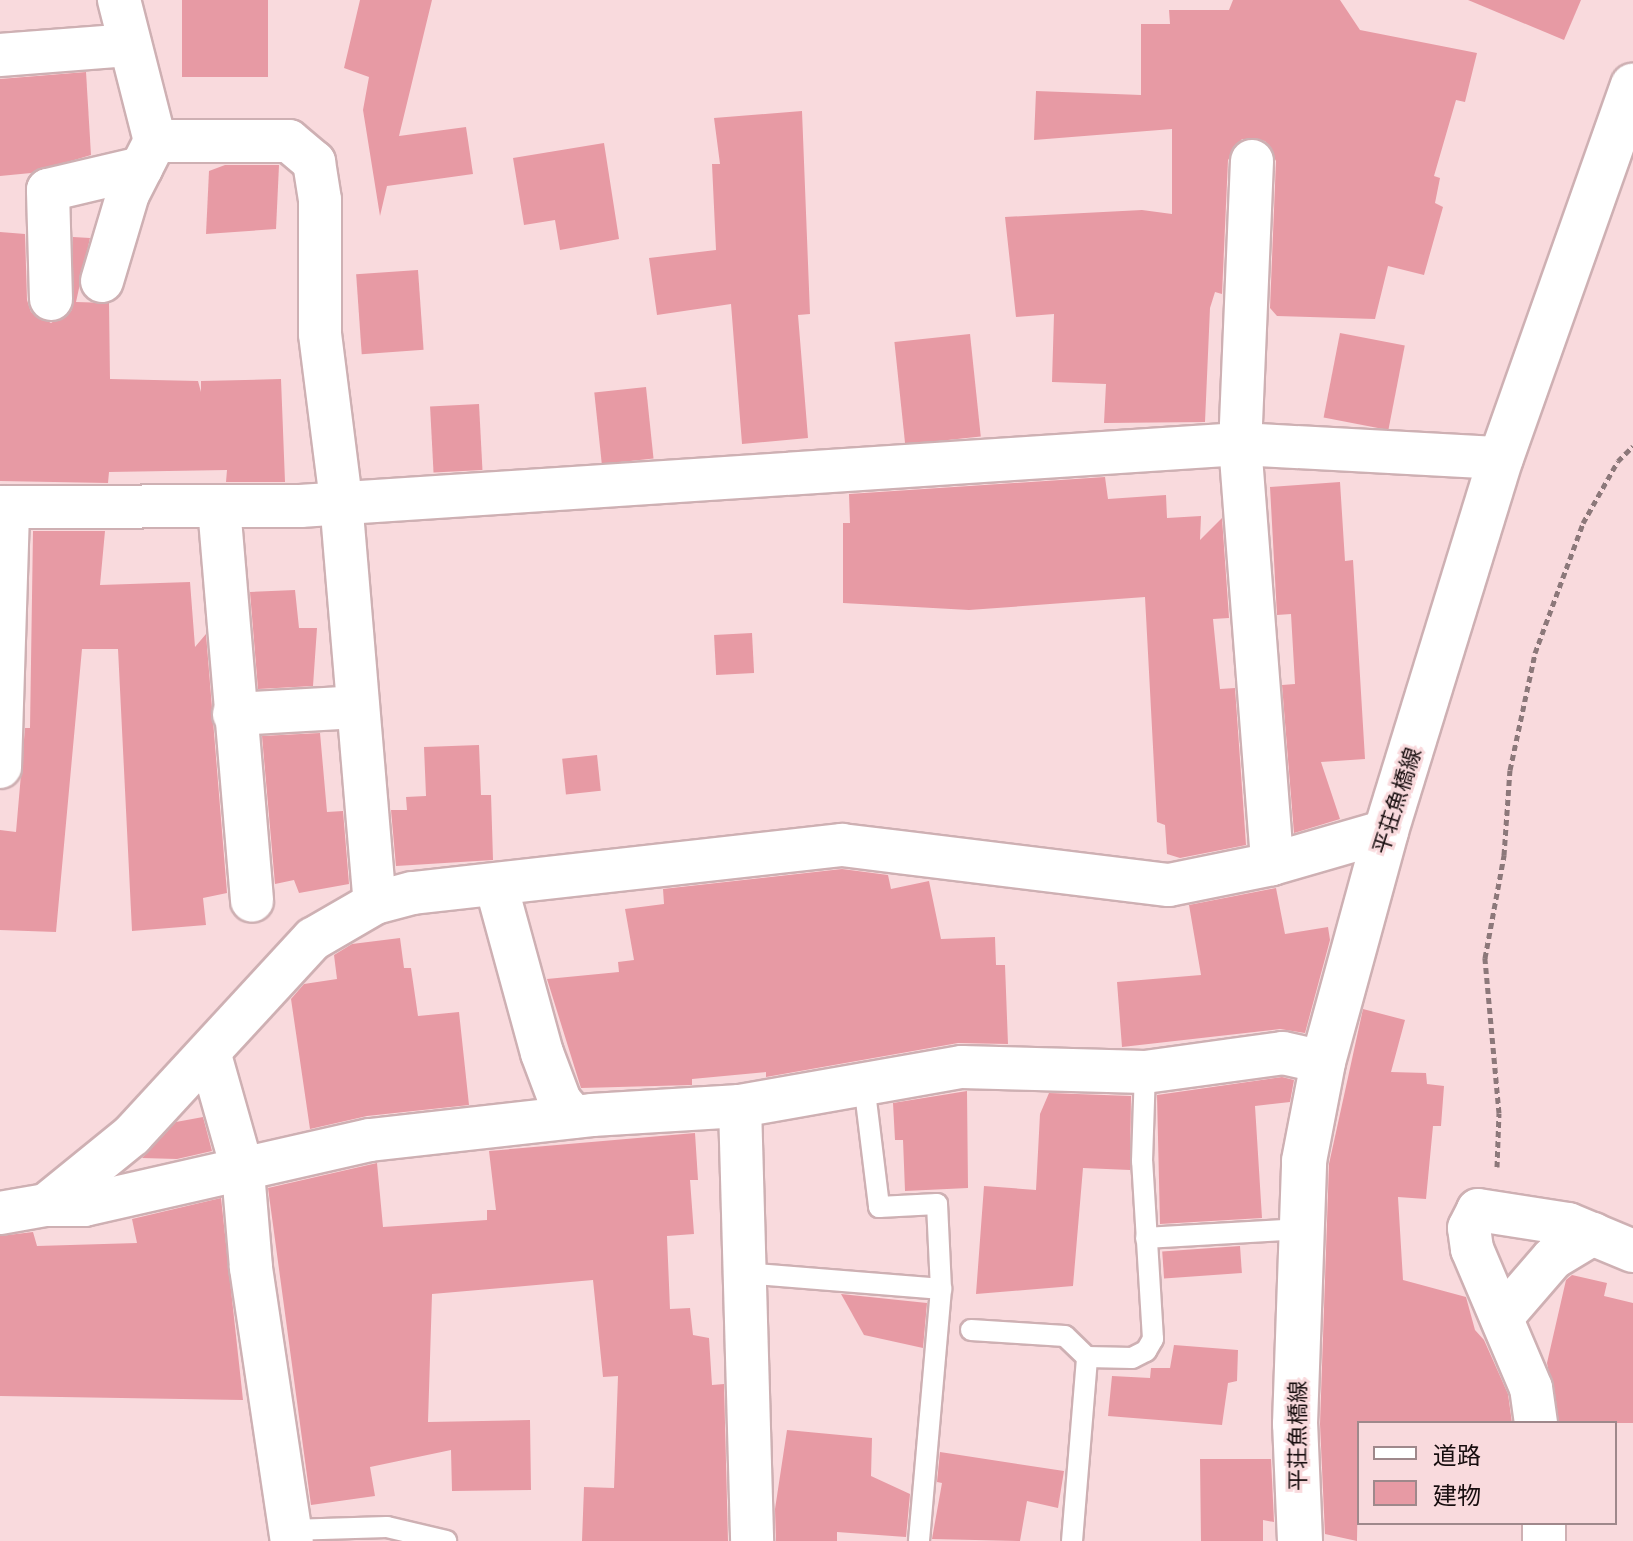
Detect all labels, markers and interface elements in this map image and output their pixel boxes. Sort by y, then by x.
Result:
street label: 平荘魚橋線 [1367,745,1427,857]
street label: 平荘魚橋線 [1285,1381,1311,1491]
legend [1357,1421,1617,1525]
text: 道路 [1433,1440,1481,1470]
text: 建物 [1433,1480,1481,1510]

